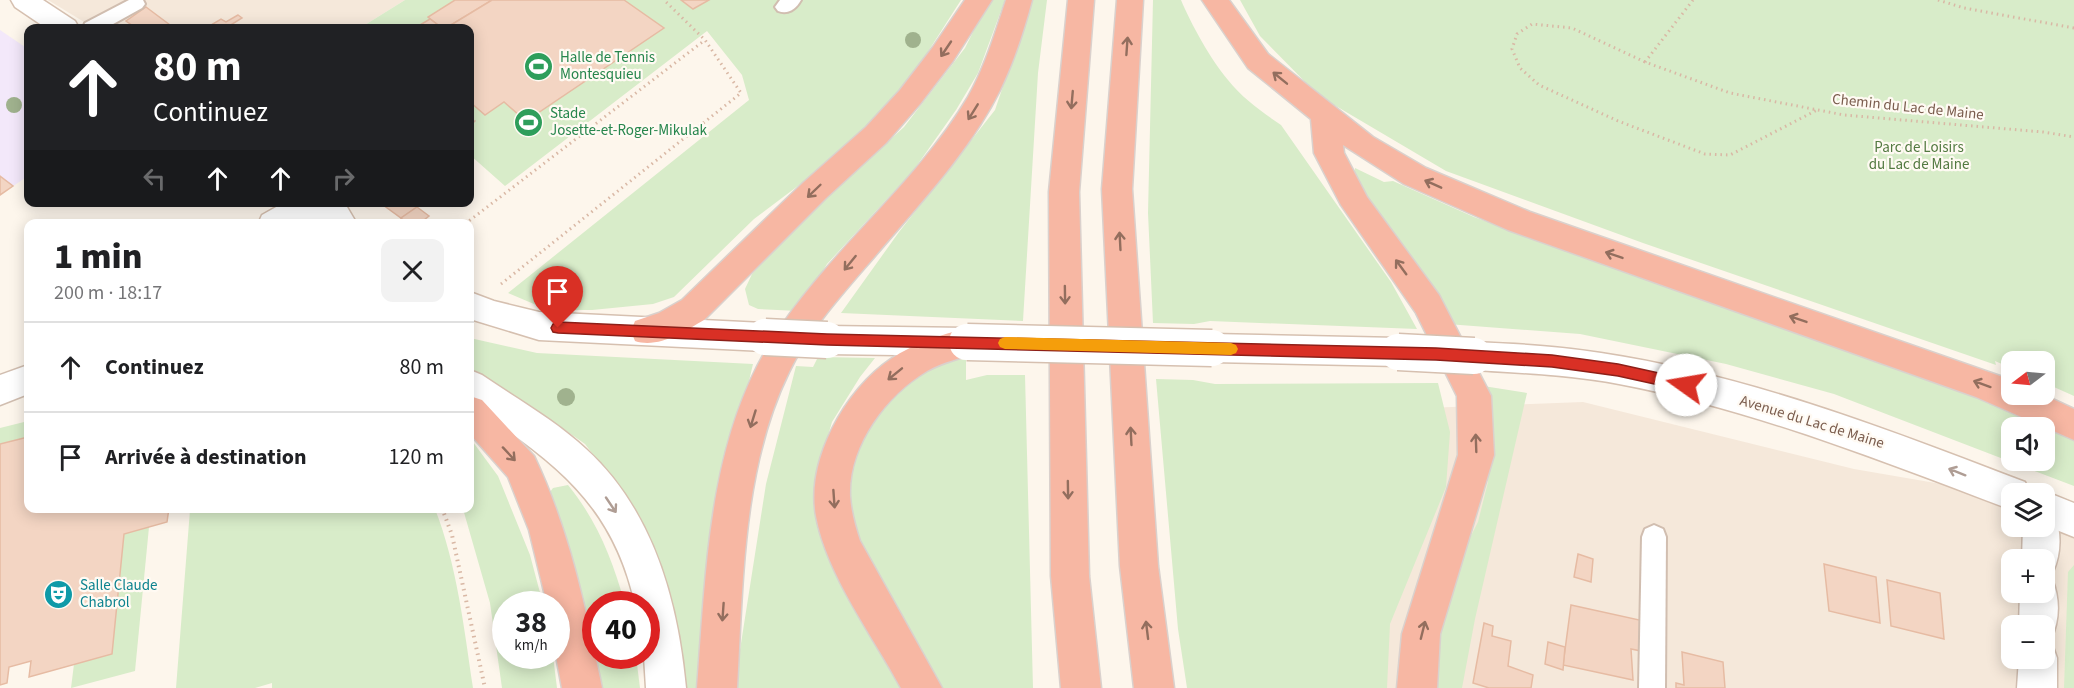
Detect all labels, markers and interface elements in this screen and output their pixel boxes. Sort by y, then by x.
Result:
text: 80 m [153,37,242,97]
one-way arrow [1121,37,1132,57]
one-way arrow [940,40,953,57]
place label: Halle de Tennis Montesquieu [560,47,655,85]
icon: ahead [54,48,132,126]
sports icon: Halle de Tennis Montesquieu [523,50,555,82]
one-way arrow [1272,72,1288,85]
street label: Chemin du Lac de Maine [1831,89,1985,125]
one-way arrow [1066,90,1077,110]
text: Continuez [153,93,268,132]
place label: Stade Josette-et-Roger-Mikulak [550,103,708,141]
one-way arrow [966,103,978,120]
sports icon: Stade Josette-et-Roger-Mikulak [513,106,545,138]
park label: Parc de Loisirs du Lac de Maine [1869,137,1969,175]
icon: left [138,162,171,195]
icon: ahead [201,162,234,195]
icon: ahead [264,162,297,195]
icon: right [327,162,360,195]
one-way arrow [1424,178,1442,189]
one-way arrow [807,184,822,198]
text: 1 min [54,231,142,282]
one-way arrow [1115,232,1126,252]
button: close [381,239,444,302]
one-way arrow [1605,248,1624,259]
one-way arrow [843,255,857,270]
one-way arrow [1395,260,1407,276]
pin [532,266,583,328]
icon: arrive [541,275,574,308]
text: 200 m · 18:17 [54,279,162,307]
one-way arrow [1059,284,1071,304]
one-way arrow [1789,313,1808,324]
icon: ahead [54,351,87,384]
text: Continuez [105,351,204,383]
text: 80 m [399,351,444,383]
north arrow [2001,351,2055,405]
map controls [2001,351,2055,669]
position arrow [1654,353,1718,417]
one-way arrow [888,367,903,381]
one-way arrow [1973,378,1992,389]
street label: Avenue du Lac de Maine [1737,390,1887,454]
one-way arrow [747,409,758,428]
button: sound [2001,417,2055,471]
one-way arrow [1126,426,1137,446]
one-way arrow [1470,433,1481,453]
icon: arrive [54,441,87,474]
text: Arrivée à destination [105,441,307,473]
text: 120 m [389,441,444,473]
one-way arrow [502,447,517,462]
one-way arrow [1949,466,1967,477]
one-way arrow [1062,479,1074,499]
button: layers [2001,483,2055,537]
one-way arrow [828,489,839,509]
one-way arrow [604,496,617,513]
button: + [2001,549,2055,603]
place label: Salle Claude Chabrol [80,575,158,613]
theatre icon: Salle Claude Chabrol [43,578,75,610]
speed limit sign: 40 [582,591,660,669]
text: 38 [515,601,547,644]
one-way arrow [717,601,728,621]
button: − [2001,615,2055,669]
one-way arrow [1141,621,1152,640]
one-way arrow [1418,621,1430,640]
text: km/h [514,635,548,656]

